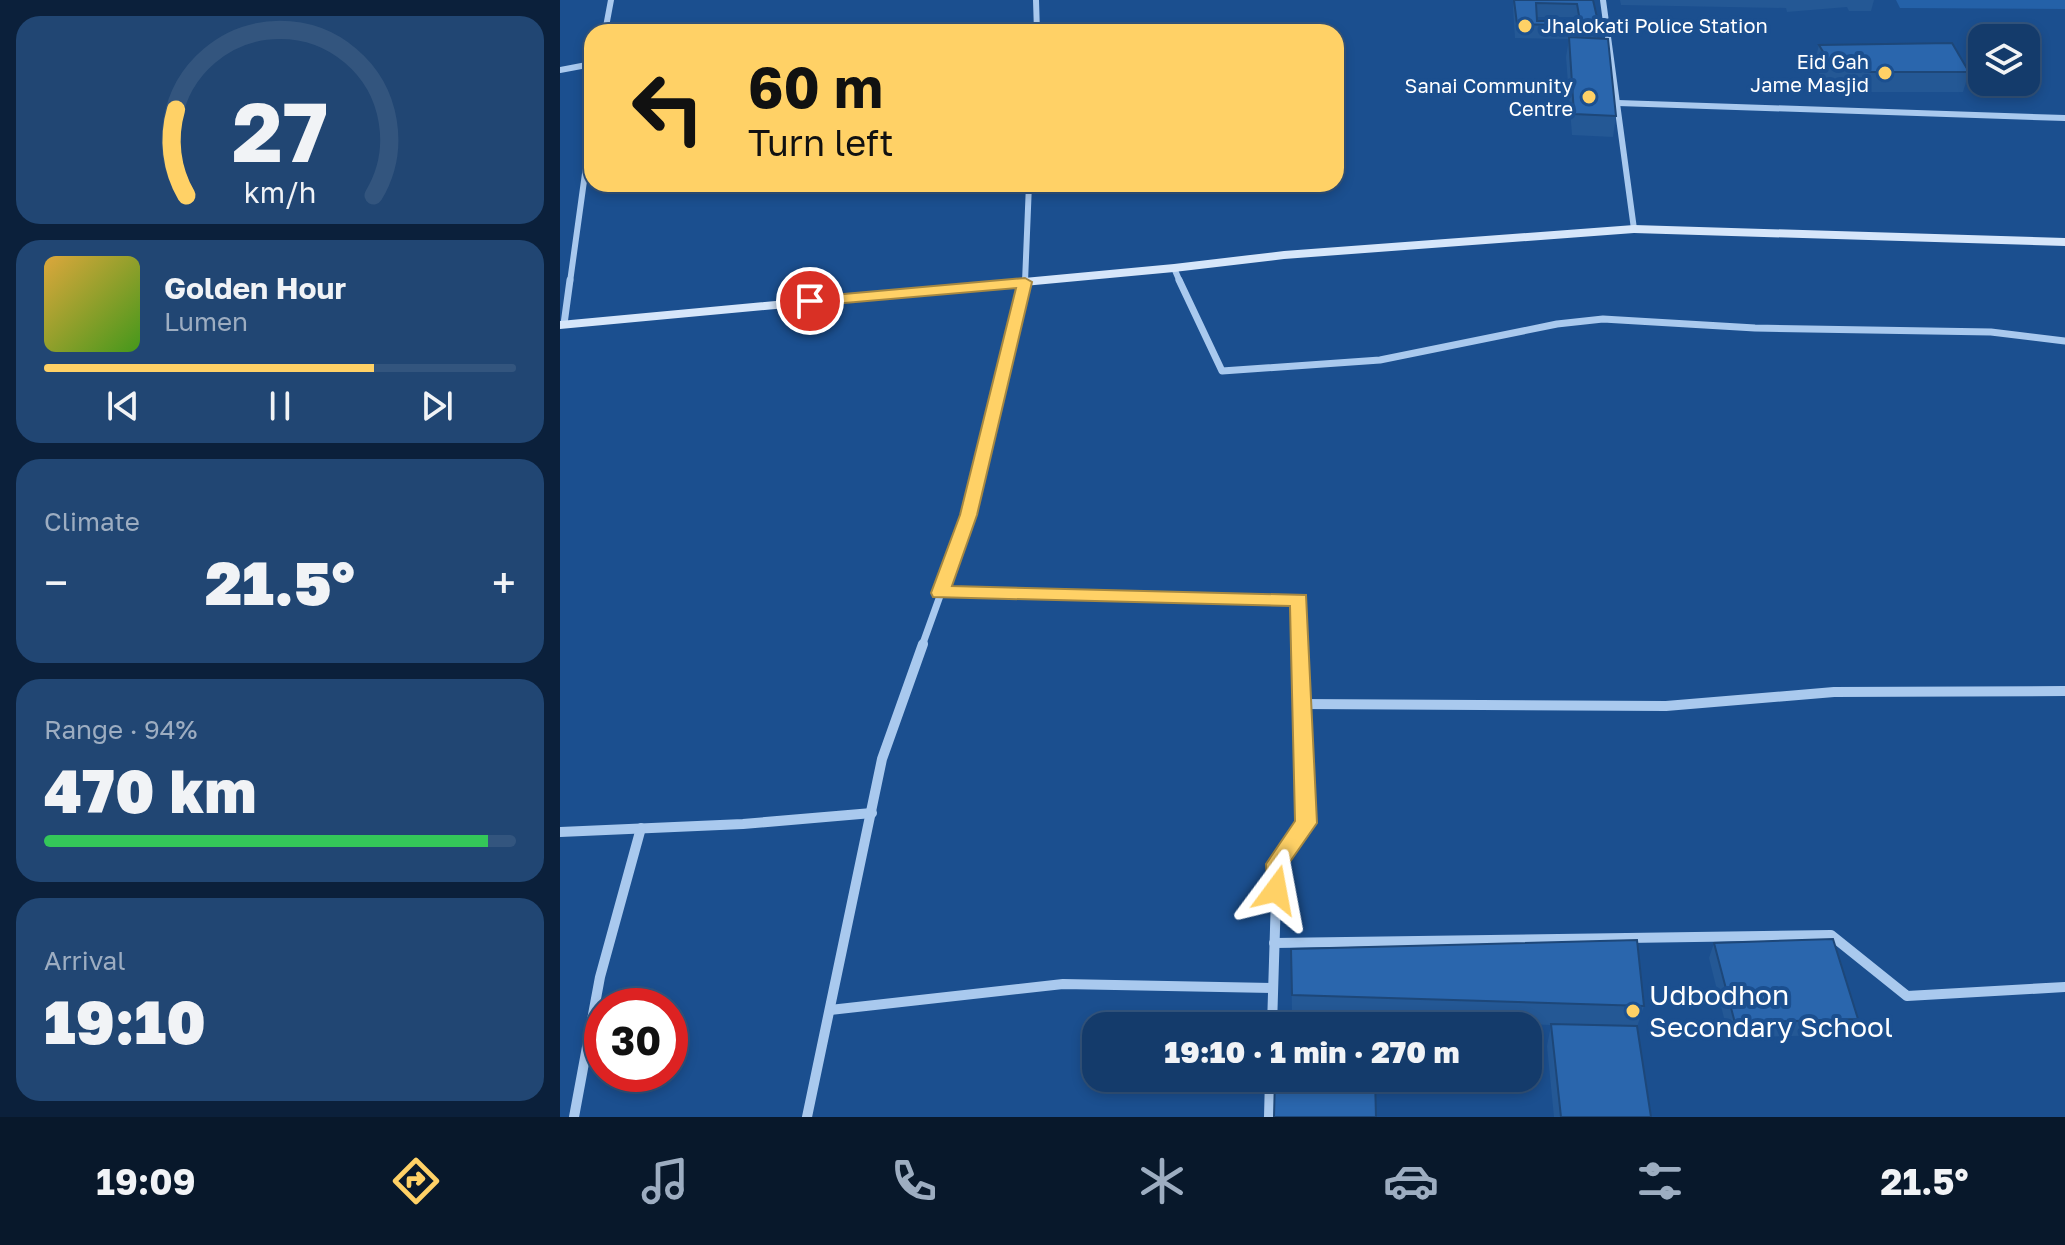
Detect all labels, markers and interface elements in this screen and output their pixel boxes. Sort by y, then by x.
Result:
place label: Jhalokati Police Station [1541,13,1768,37]
marker: Jhalokati Police Station [1516,17,1534,35]
map controls [1968,24,2040,96]
button: layers [1968,24,2040,96]
place label: Eid Gah Jame Masjid [1750,49,1869,96]
text: 60 m [748,53,883,120]
icon: left [616,56,720,160]
marker: Eid Gah Jame Masjid [1876,64,1894,82]
place label: Sanai Community Centre [1405,73,1573,120]
text: 27 [232,80,328,180]
marker: Sanai Community Centre [1580,88,1598,106]
text: Turn left [748,121,894,164]
text: km/h [244,175,316,209]
pin [776,267,844,335]
text: Golden Hour [164,270,346,306]
icon: arrive [788,279,832,323]
text: Lumen [164,306,248,337]
icon: previous [101,384,145,428]
icon: pause [258,384,302,428]
icon: next [415,384,459,428]
text: Climate [44,506,140,537]
text: 21.5° [205,546,355,618]
text: − [44,556,68,609]
text: + [492,556,516,609]
text: Range · 94% [44,714,197,745]
text: 470 km [44,754,256,826]
position arrow [1234,848,1318,932]
text: Arrival [44,945,125,976]
place label: Udbodhon Secondary School [1649,978,1893,1043]
text: 19:10 [44,985,206,1057]
speed limit sign: 30 [584,988,688,1092]
marker: Udbodhon Secondary School [1624,1002,1642,1020]
text: 19:10 · 1 min · 270 m [1164,1034,1460,1070]
icon: directions [388,1153,444,1209]
icon: music [637,1153,693,1209]
icon: phone [886,1153,942,1209]
icon: climate [1134,1153,1190,1209]
icon: car [1383,1153,1439,1209]
icon: filters [1632,1153,1688,1209]
text: 19:09 [96,1160,196,1203]
text: 21.5° [1881,1160,1969,1203]

